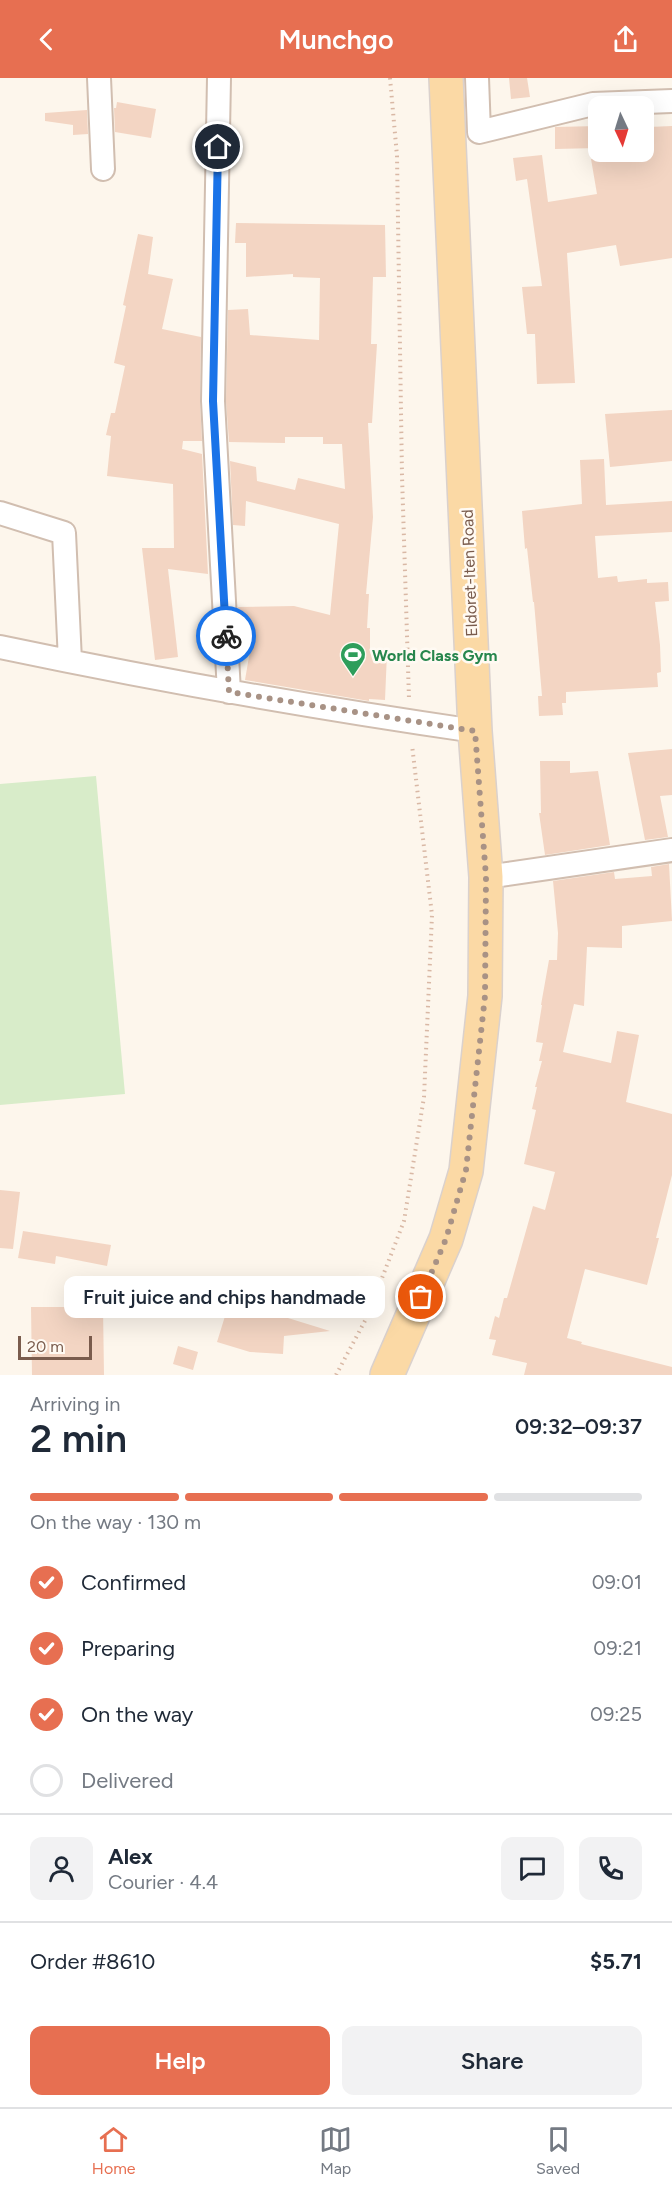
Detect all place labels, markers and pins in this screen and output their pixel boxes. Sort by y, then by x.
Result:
pin [192,121,243,172]
sports icon: World Class Gym [338,640,368,678]
place label: World Class Gym [372,646,498,665]
pin [395,1271,446,1322]
callout: Fruit juice and chips handmade [64,1276,385,1318]

